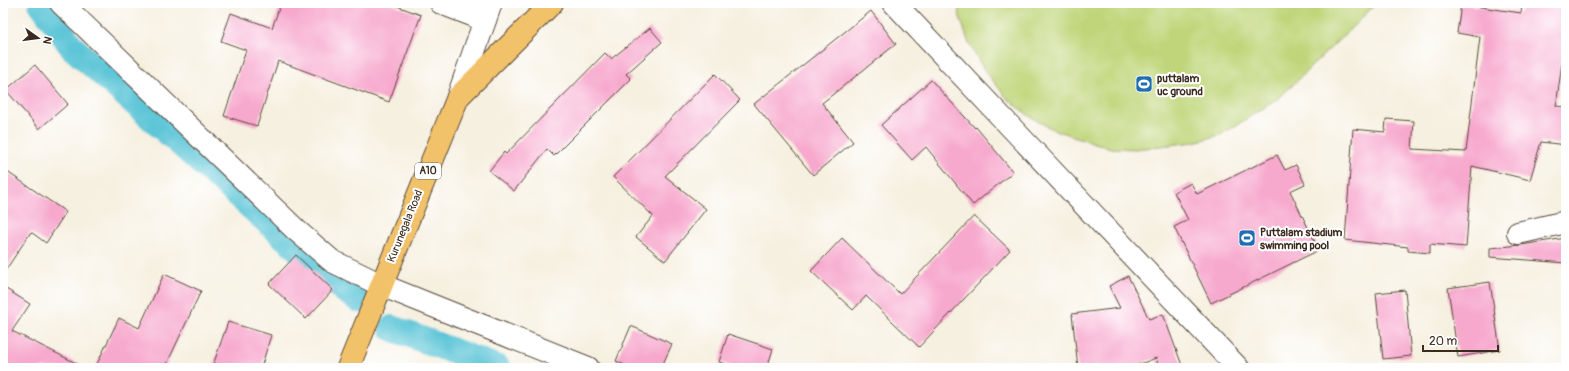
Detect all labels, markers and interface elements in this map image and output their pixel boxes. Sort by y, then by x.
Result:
north arrow [18,18,58,58]
text: N [40,35,54,46]
place label: puttalam uc ground [1157,72,1203,98]
sports icon: puttalam uc ground [1134,74,1154,94]
road number: A10 [415,163,441,179]
street label: Kurunegala Road [385,188,425,264]
place label: Puttalam stadium swimming pool [1260,226,1342,252]
sports icon: Puttalam stadium swimming pool [1237,228,1257,248]
scale bar [1423,327,1498,353]
text: 20 m [1429,334,1458,349]

